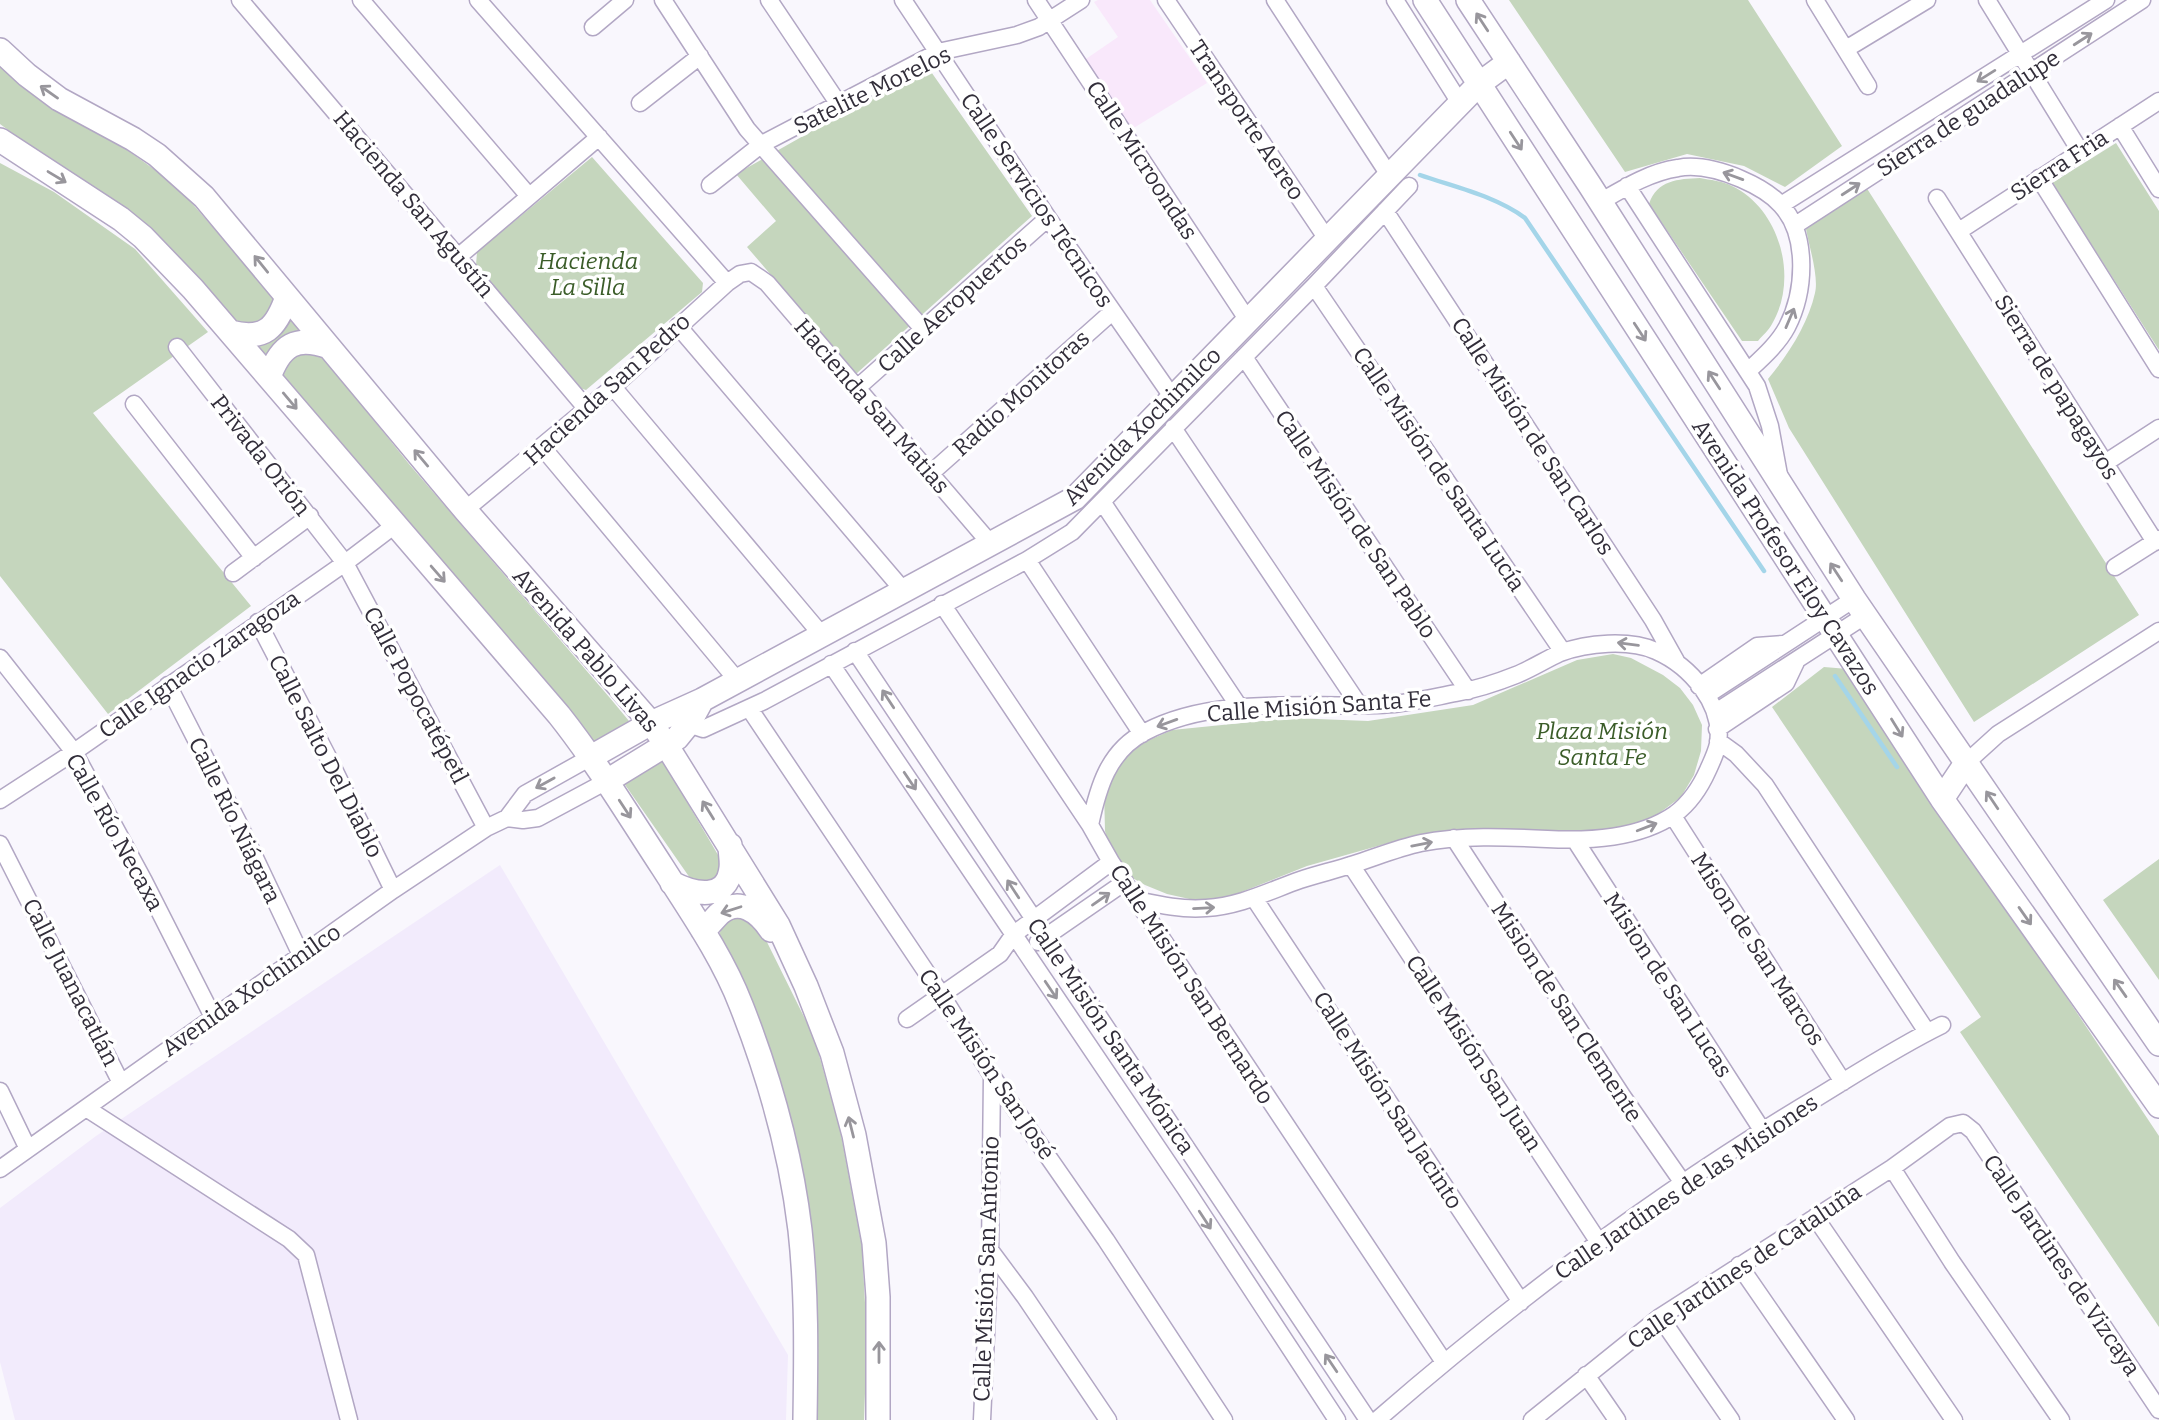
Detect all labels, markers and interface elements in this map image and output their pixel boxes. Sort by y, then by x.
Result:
one-way arrow [1475,12,1489,32]
one-way arrow [2073,31,2092,46]
street label: Transporte Aereo [1183,35,1311,205]
street label: Satelite Morelos [789,40,955,140]
street label: Sierra de guadalupe [1871,43,2065,183]
one-way arrow [1977,68,1996,83]
street label: Calle Microondas [1080,75,1204,245]
one-way arrow [40,85,59,99]
street label: Calle Servicios Técnicos [955,87,1119,313]
street label: Hacienda San Agustín [328,105,501,303]
street label: Sierra Fria [2005,123,2113,207]
one-way arrow [1509,131,1523,150]
one-way arrow [1722,169,1744,182]
one-way arrow [46,171,66,185]
one-way arrow [1841,182,1860,196]
street label: Calle Aeropuertos [871,229,1033,379]
park label: Hacienda La Silla [538,247,638,301]
one-way arrow [253,255,268,273]
street label: Sierra de papagayos [1989,289,2125,485]
street label: Hacienda San Pedro [518,307,696,471]
one-way arrow [1785,308,1798,329]
street label: Calle Misión de San Carlos [1445,312,1621,560]
street label: Hacienda San Matias [788,313,956,499]
one-way arrow [1633,322,1647,341]
street label: Radio Monitoras [947,324,1095,462]
street label: Avenida Xochimilco [1057,341,1227,511]
street label: Calle Misión de Santa Lucía [1347,342,1532,597]
one-way arrow [1707,370,1721,390]
street label: Privada Orión [205,389,317,521]
one-way arrow [282,392,298,410]
street label: Calle Misión de San Pablo [1269,404,1443,644]
street label: Avenida Profesor Eloy Cavazos [1686,414,1886,700]
one-way arrow [414,449,429,467]
street label: Avenida Pablo Livas [507,562,665,738]
one-way arrow [1829,562,1843,582]
one-way arrow [430,565,446,583]
street label: Calle Ignacio Zaragoza [93,584,305,744]
street label: Calle Popocatépetl [358,602,475,789]
one-way arrow [1617,637,1640,650]
street label: Calle Salto Del Diablo [263,650,389,862]
street label: Calle Misión Santa Fe [1206,684,1432,728]
one-way arrow [880,690,894,710]
park label: Plaza Misión Santa Fe [1536,717,1668,771]
one-way arrow [1157,718,1179,730]
one-way arrow [1891,718,1905,738]
street label: Calle Río Niágara [183,732,288,908]
street label: Calle Río Necaxa [60,748,170,916]
one-way arrow [903,771,917,790]
one-way arrow [535,777,556,790]
one-way arrow [1984,791,1998,811]
one-way arrow [619,799,633,819]
one-way arrow [700,800,714,820]
one-way arrow [1636,820,1658,832]
one-way arrow [1410,836,1433,850]
street label: Mison de San Marcos [1685,847,1831,1051]
street label: Calle Misión San Bernardo [1104,859,1280,1109]
one-way arrow [1006,880,1020,900]
street label: Mision de San Lucas [1598,887,1738,1083]
one-way arrow [1091,892,1110,906]
street label: Calle Juanacatlán [17,894,125,1071]
street label: Mision de San Clemente [1485,897,1649,1127]
one-way arrow [1193,901,1216,914]
one-way arrow [721,905,742,917]
one-way arrow [2018,906,2032,925]
street label: Calle Misión Santa Mónica [1021,912,1201,1160]
street label: Avenida Xochimilco [156,918,346,1062]
street label: Calle Misión San Juan [1400,949,1548,1157]
street label: Calle Misión San José [913,963,1061,1165]
one-way arrow [2113,979,2127,998]
one-way arrow [1044,980,1059,999]
street label: Calle Misión San Jacinto [1307,986,1469,1214]
street label: Calle Jardines de las Misiones [1549,1088,1823,1286]
one-way arrow [844,1116,857,1139]
street label: Calle Misión San Antonio [967,1135,1005,1403]
street label: Calle Jardines de Vizcaya [1977,1149,2147,1381]
street label: Calle Jardines de Cataluña [1622,1177,1867,1355]
one-way arrow [1198,1209,1212,1229]
one-way arrow [872,1341,886,1364]
one-way arrow [1323,1354,1338,1373]

